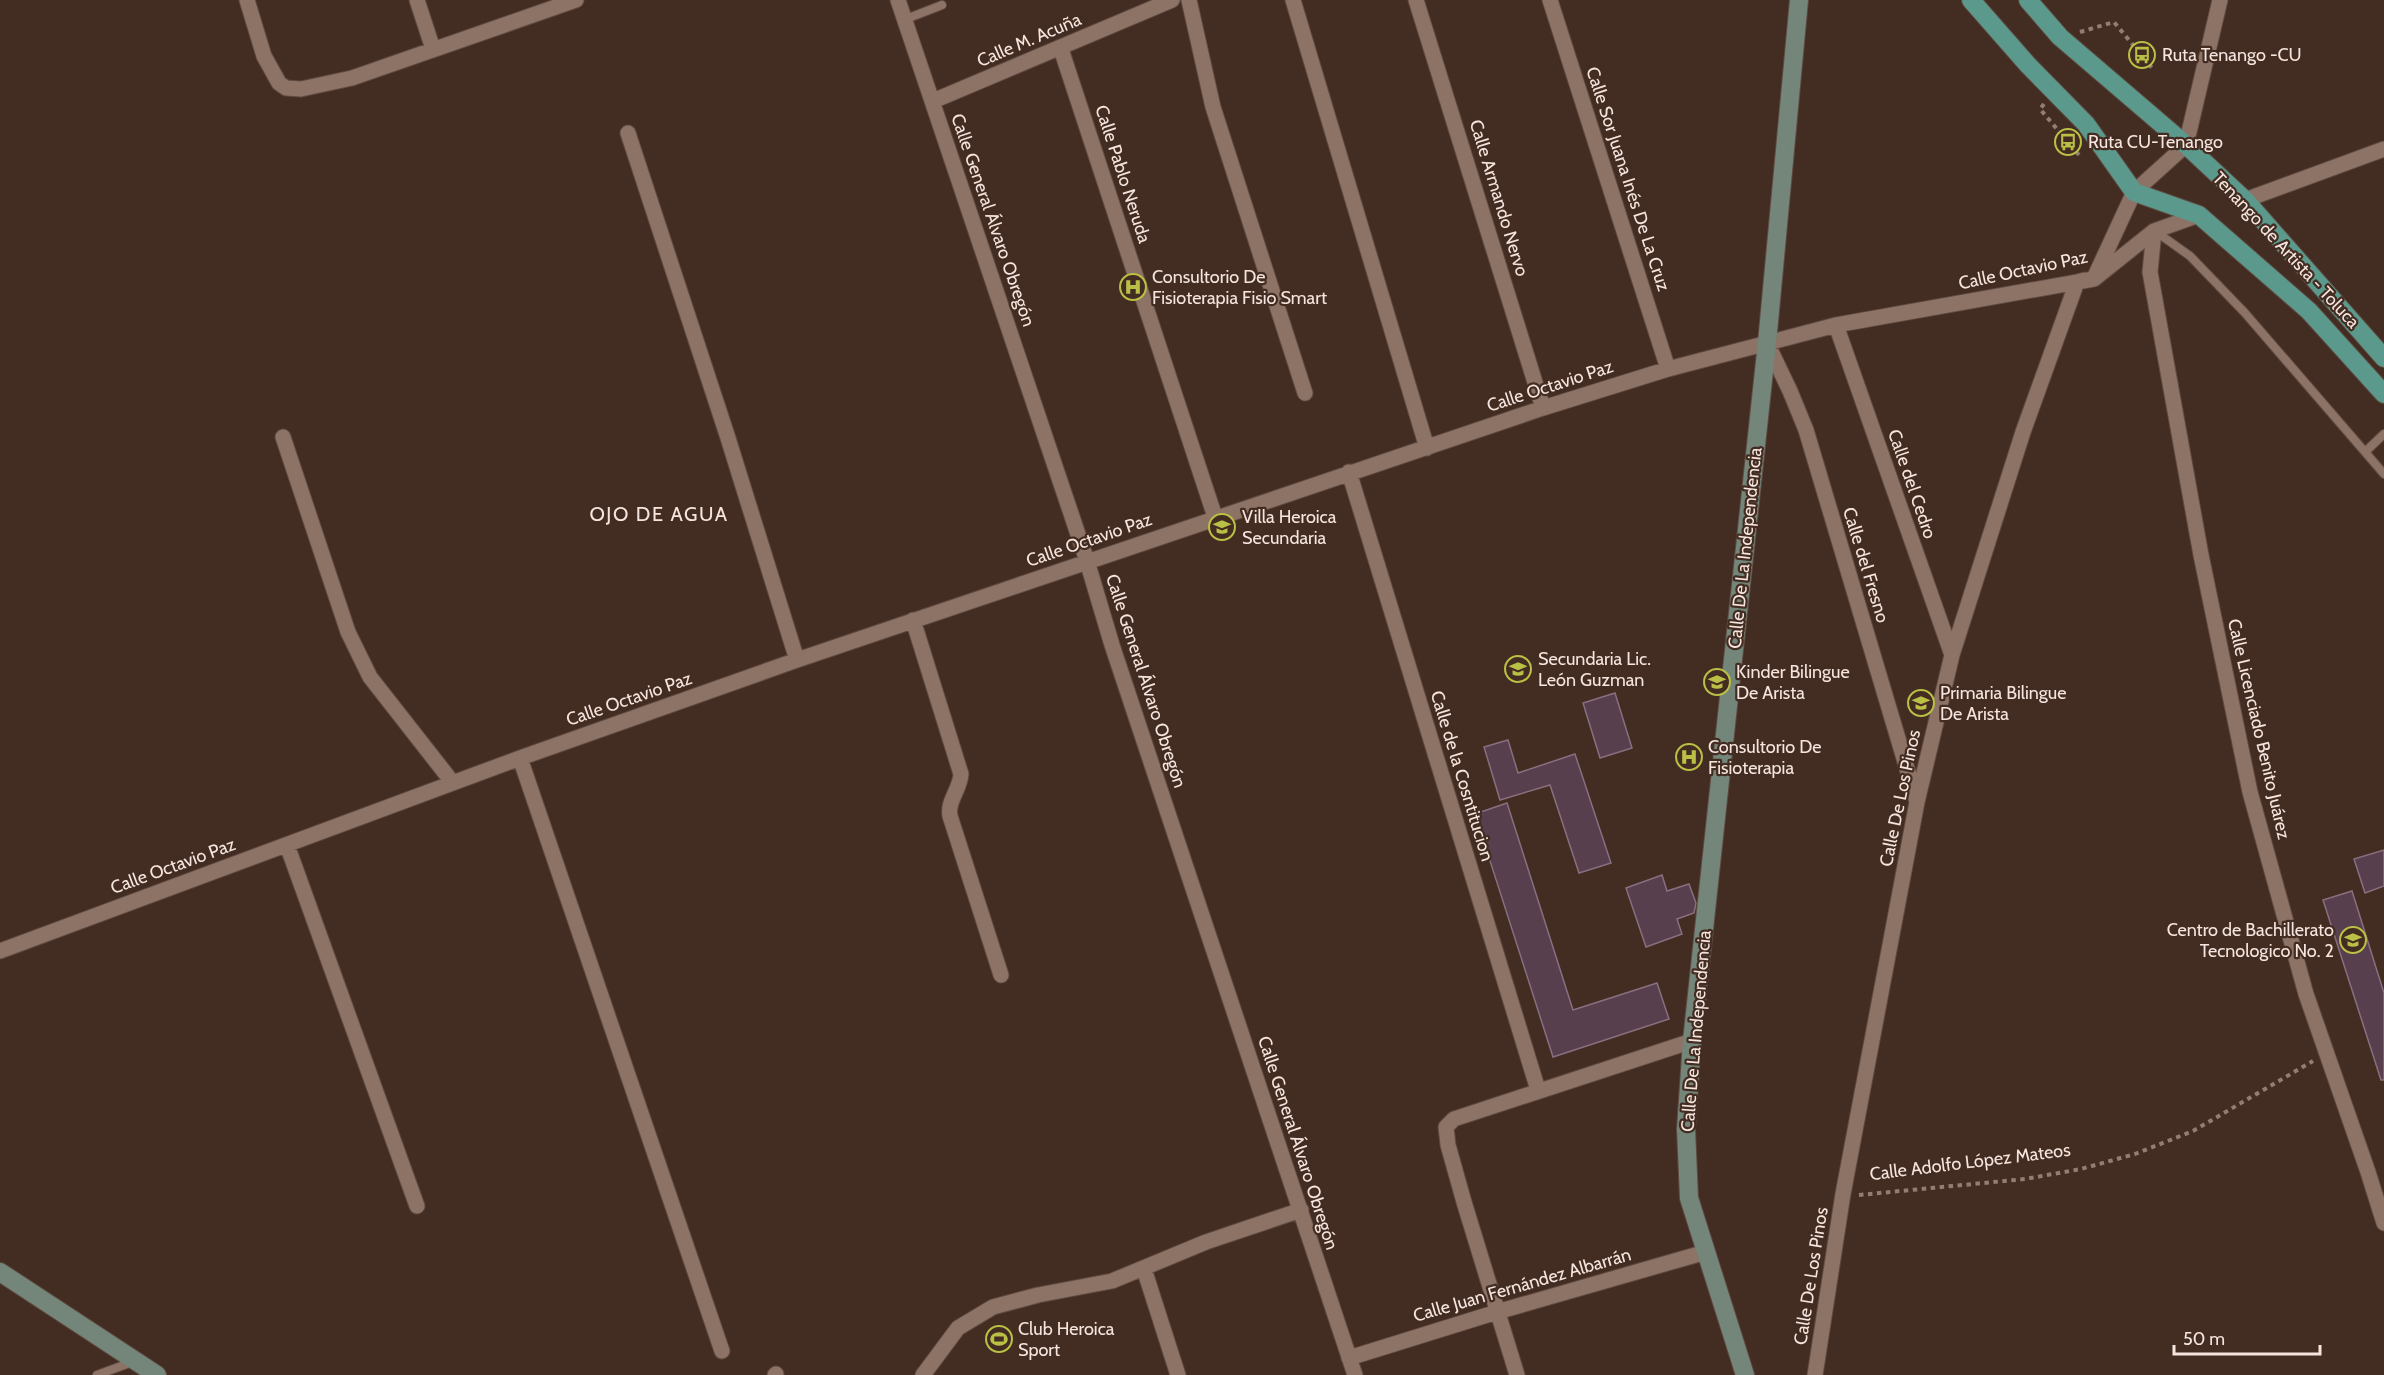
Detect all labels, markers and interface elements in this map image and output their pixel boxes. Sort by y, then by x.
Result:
street label: Calle M. Acuña [974,8,1085,72]
bus stop icon: Ruta Tenango -CU [2127,40,2157,70]
place label: Ruta Tenango -CU [2162,44,2302,66]
street label: Calle Sor Juana Inés De La Cruz [1581,64,1675,294]
street label: Calle Pablo Neruda [1090,102,1156,246]
street label: Calle General Álvaro Obregón [946,111,1040,329]
street label: Calle Armando Nervo [1465,117,1533,279]
bus stop icon: Ruta CU-Tenango [2053,127,2083,157]
place label: Ruta CU-Tenango [2088,131,2223,153]
street label: Tenango de Artista - Toluca [2208,167,2364,333]
street label: Calle Octavio Paz [1956,245,2090,294]
place label: Consultorio De Fisioterapia Fisio Smart [1152,266,1327,309]
hospital icon: Consultorio De Fisioterapia Fisio Smart [1118,272,1148,302]
street label: Calle Octavio Paz [1484,355,1616,417]
street label: Calle del Cedro [1883,426,1941,542]
street label: Calle De La Independencia [1723,446,1767,650]
district label: OJO DE AGUA [589,502,729,526]
street label: Calle del Fresno [1838,505,1894,625]
place label: Villa Heroica Secundaria [1242,506,1337,549]
street label: Calle Octavio Paz [1023,508,1155,572]
school or university icon: Villa Heroica Secundaria [1207,512,1237,542]
street label: Calle General Álvaro Obregón [1101,571,1191,791]
street label: Calle Licenciado Benito Juárez [2223,617,2295,842]
place label: Secundaria Lic. León Guzman [1538,648,1651,691]
school or university icon: Secundaria Lic. León Guzman [1503,654,1533,684]
place label: Kinder Bilingue De Arista [1736,661,1850,704]
street label: Calle Octavio Paz [563,667,695,731]
school or university icon: Kinder Bilingue De Arista [1702,667,1732,697]
place label: Primaria Bilingue De Arista [1940,682,2066,725]
street label: Calle de la Cosntitucion [1426,688,1498,864]
school or university icon: Primaria Bilingue De Arista [1906,688,1936,718]
street label: Calle De Los Pinos [1875,728,1925,868]
place label: Consultorio De Fisioterapia [1708,736,1821,779]
hospital icon: Consultorio De Fisioterapia [1674,742,1704,772]
street label: Calle Octavio Paz [107,833,239,899]
place label: Centro de Bachillerato Tecnologico No. 2 [2167,919,2334,962]
school or university icon: Centro de Bachillerato Tecnologico No. 2 [2338,925,2368,955]
street label: Calle De La Independencia [1676,929,1716,1133]
street label: Calle General Álvaro Obregón [1253,1033,1343,1253]
street label: Calle Adolfo López Mateos [1868,1139,2072,1185]
street label: Calle De Los Pinos [1789,1205,1833,1347]
street label: Calle Juan Fernández Albarrán [1410,1243,1634,1327]
place label: Club Heroica Sport [1018,1318,1115,1361]
scale bar [2174,1318,2320,1356]
sports icon: Club Heroica Sport [984,1324,1014,1354]
text: 50 m [2183,1328,2225,1350]

